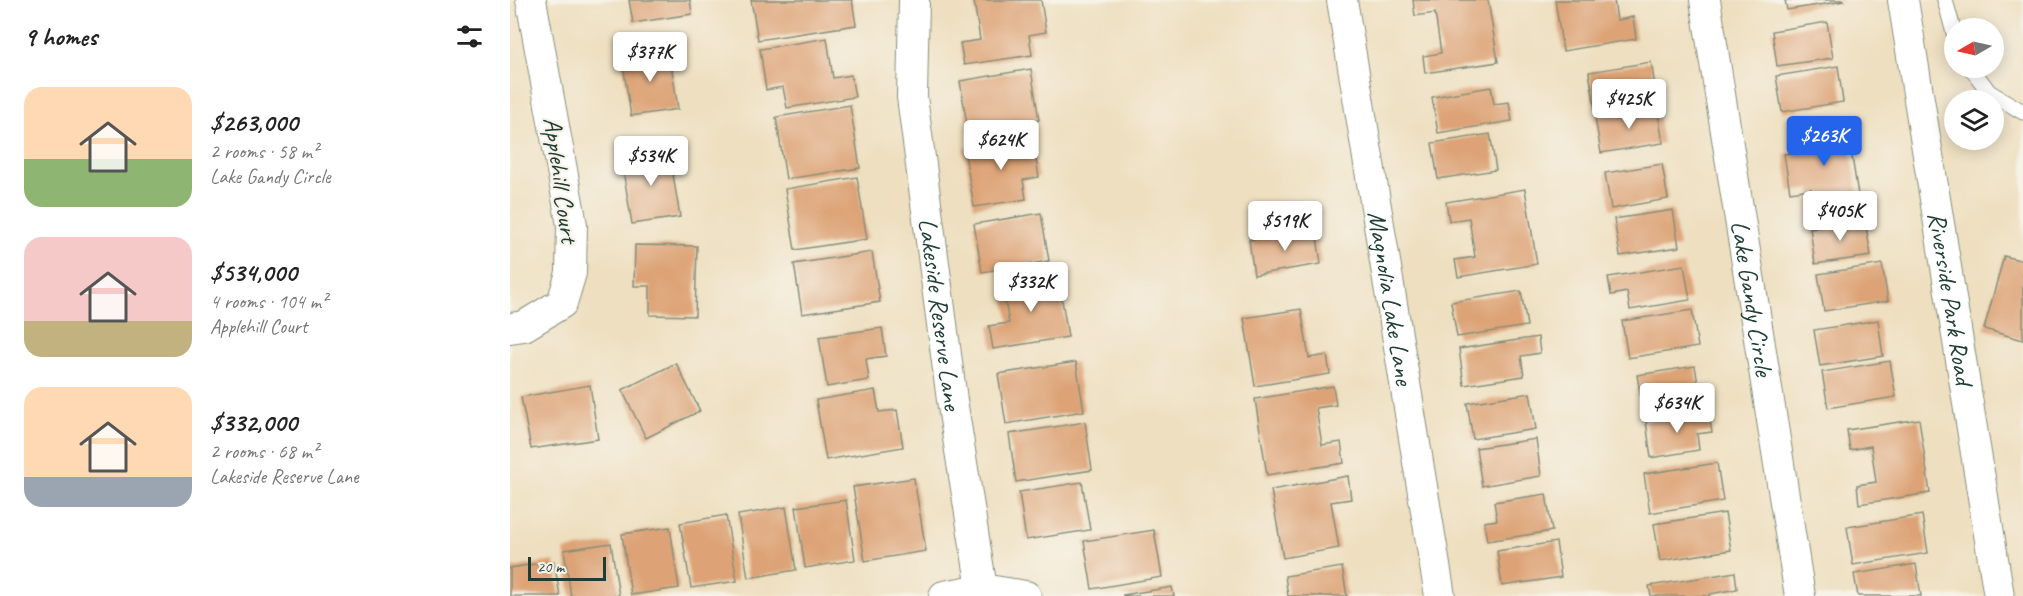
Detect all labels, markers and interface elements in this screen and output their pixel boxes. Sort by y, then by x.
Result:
north arrow [1944,18,2004,78]
map controls [1944,18,2004,150]
text: 9 homes [24,20,97,53]
icon: filters [453,20,486,53]
pin: $377K [608,32,692,83]
text: $377K [627,39,673,64]
pin: $425K [1587,79,1671,130]
text: $425K [1606,86,1652,111]
button: layers [1944,90,2004,150]
text: $263,000 [210,106,298,139]
icon: home [72,111,144,183]
street label: Applehill Court [536,115,586,247]
pin: $263K [1782,116,1866,167]
pin: $624K [959,120,1043,171]
text: $263K [1801,123,1847,148]
text: $624K [978,127,1024,152]
pin: $534K [609,136,693,187]
text: 2 rooms · 58 m² [210,139,318,164]
text: $534K [628,143,674,168]
text: Lake Gandy Circle [210,164,331,189]
pin: $405K [1798,191,1882,242]
text: $405K [1817,198,1863,223]
pin: $519K [1243,201,1327,252]
text: $519K [1262,208,1308,233]
street label: Magnolia Lake Lane [1360,209,1422,389]
street label: Riverside Park Road [1921,209,1982,391]
street label: Lakeside Reserve Lane [912,216,970,414]
street label: Lake Gandy Circle [1724,218,1781,380]
text: $534,000 [210,256,297,289]
icon: home [72,261,144,333]
pin: $332K [989,262,1073,313]
text: $332K [1008,269,1054,294]
text: 4 rooms · 104 m² [210,289,327,314]
text: Applehill Court [210,314,307,339]
pin: $634K [1635,383,1719,434]
text: $634K [1654,390,1700,415]
text: $332,000 [210,406,297,439]
icon: home [72,411,144,483]
text: 2 rooms · 68 m² [210,439,318,464]
text: Lakeside Reserve Lane [210,464,358,489]
scale bar [528,554,606,582]
text: 20 m [537,557,564,577]

